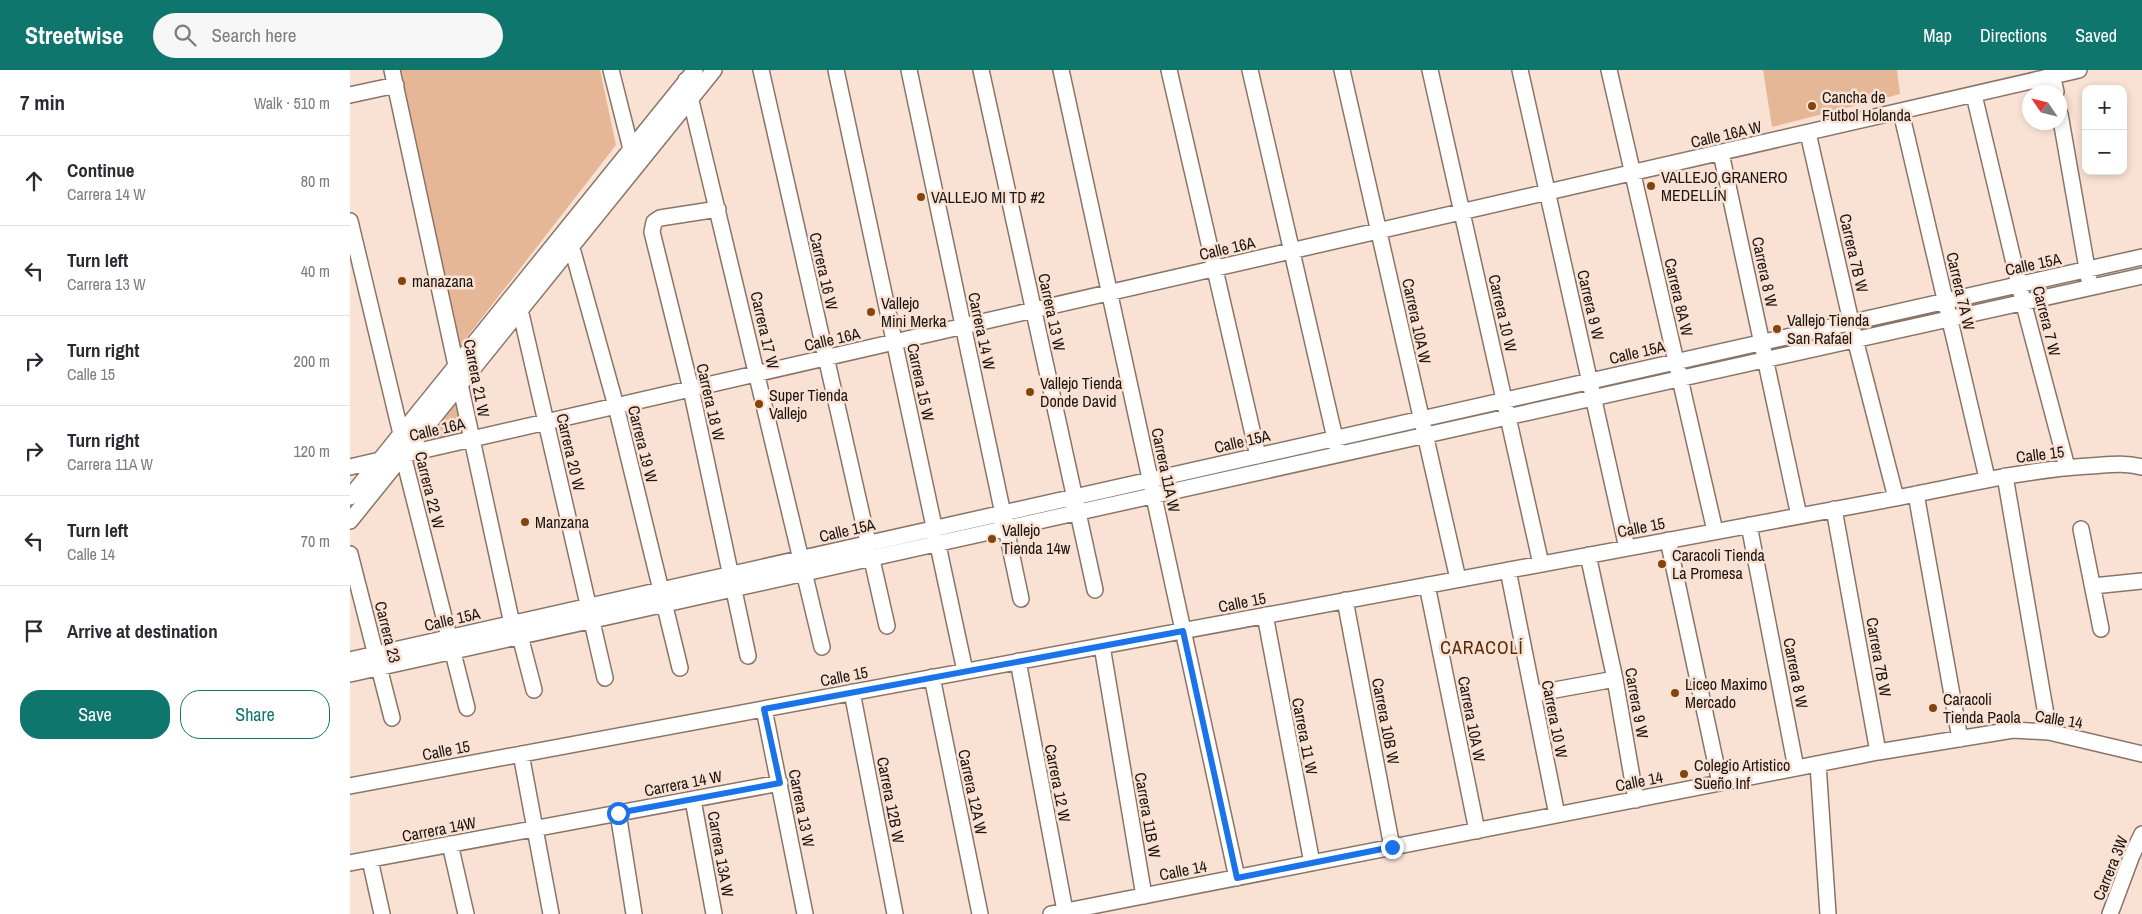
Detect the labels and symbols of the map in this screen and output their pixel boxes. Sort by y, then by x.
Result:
north arrow [2022,85,2067,130]
place label: Cancha de Futbol Holanda [1822,86,1912,126]
marker: Cancha de Futbol Holanda [1806,100,1818,112]
street label: Calle 16A W [1688,115,1764,153]
place label: VALLEJO GRANERO MEDELLÍN [1661,166,1788,206]
marker: VALLEJO GRANERO MEDELLÍN [1645,180,1657,192]
place label: VALLEJO MI TD #2 [931,186,1045,208]
marker: VALLEJO MI TD #2 [915,191,927,203]
street label: Carrera 7B W [1834,211,1874,295]
street label: Carrera 16 W [804,230,844,312]
street label: Calle 16A [1197,231,1257,265]
street label: Carrera 8 W [1747,235,1783,310]
street label: Calle 15A [2003,247,2063,281]
street label: Carrera 7A W [1941,250,1981,333]
street label: Carrera 8A W [1659,256,1699,339]
street label: Carrera 9 W [1572,268,1610,343]
place label: manazana [412,270,474,292]
street label: Carrera 13 W [1033,271,1071,353]
street label: Carrera 10 W [1483,272,1523,354]
marker: manazana [396,275,408,287]
street label: Carrera 10A W [1397,276,1437,366]
street label: Carrera 7 W [2028,284,2066,359]
street label: Carrera 17 W [745,289,785,371]
street label: Carrera 14 W [963,290,1001,372]
place label: Vallejo Mini Merka [881,292,947,332]
marker: Vallejo Mini Merka [865,306,877,318]
place label: Vallejo Tienda San Rafael [1787,309,1870,349]
street label: Calle 16A [802,322,862,356]
marker: Vallejo Tienda San Rafael [1771,323,1783,335]
street label: Calle 15A [1607,335,1667,369]
street label: Carrera 21 W [459,337,495,419]
street label: Carrera 15 W [902,341,940,423]
street label: Carrera 18 W [691,361,731,443]
place label: Vallejo Tienda Donde David [1040,372,1123,412]
place label: Super Tienda Vallejo [769,384,849,424]
marker: Vallejo Tienda Donde David [1024,386,1036,398]
marker: Super Tienda Vallejo [753,398,765,410]
street label: Carrera 19 W [623,403,663,485]
street label: Carrera 20 W [551,411,591,493]
street label: Calle 16A [407,412,467,446]
street label: Calle 15A [1212,424,1272,458]
street label: Carrera 11A W [1146,426,1186,515]
street label: Calle 15 [2015,440,2065,468]
street label: Carrera 22 W [410,449,450,531]
place label: Manzana [535,511,590,533]
street label: Calle 15 [1615,512,1667,542]
street label: Calle 15A [817,513,877,547]
marker: Manzana [519,516,531,528]
place label: Vallejo Tienda 14w [1002,519,1071,559]
marker: Vallejo Tienda 14w [986,533,998,545]
place label: Caracoli Tienda La Promesa [1672,544,1766,584]
marker: Caracoli Tienda La Promesa [1656,558,1668,570]
street label: Calle 15 [1216,587,1268,617]
street label: Carrera 23 [370,599,406,665]
street label: Calle 15A [422,602,482,636]
street label: Carrera 7B W [1861,616,1897,699]
district label: CARACOLÍ [1440,635,1524,660]
street label: Carrera 8 W [1778,636,1814,711]
street label: Calle 15 [818,661,870,691]
street label: Carrera 9 W [1620,666,1654,741]
place label: Liceo Maximo Mercado [1685,673,1767,713]
street label: Carrera 10A W [1453,674,1491,764]
street label: Carrera 10B W [1367,676,1405,767]
street label: Carrera 10 W [1537,678,1573,760]
marker: Liceo Maximo Mercado [1669,687,1681,699]
place label: Caracoli Tienda Paola [1943,688,2021,728]
street label: Carrera 11 W [1287,696,1323,777]
marker: Caracoli Tienda Paola [1927,702,1939,714]
street label: Calle 14 [2034,704,2084,734]
street label: Calle 15 [420,735,472,765]
street label: Carrera 12 W [1040,742,1076,824]
street label: Carrera 12A W [953,747,993,837]
place label: Colegio Artistico Sueño Inf [1694,754,1790,794]
street label: Carrera 12B W [872,755,910,846]
street label: Carrera 14 W [642,765,724,801]
street label: Calle 14 [1613,766,1665,796]
street label: Carrera 13 W [784,767,820,849]
marker: Colegio Artistico Sueño Inf [1678,768,1690,780]
street label: Carrera 11B W [1130,770,1166,860]
route start [607,802,630,825]
street label: Carrera 13A W [703,809,739,899]
street label: Carrera 14W [400,811,479,847]
street label: Carrera 3W [2087,832,2133,904]
route end [1381,836,1404,859]
street label: Calle 14 [1157,855,1209,885]

